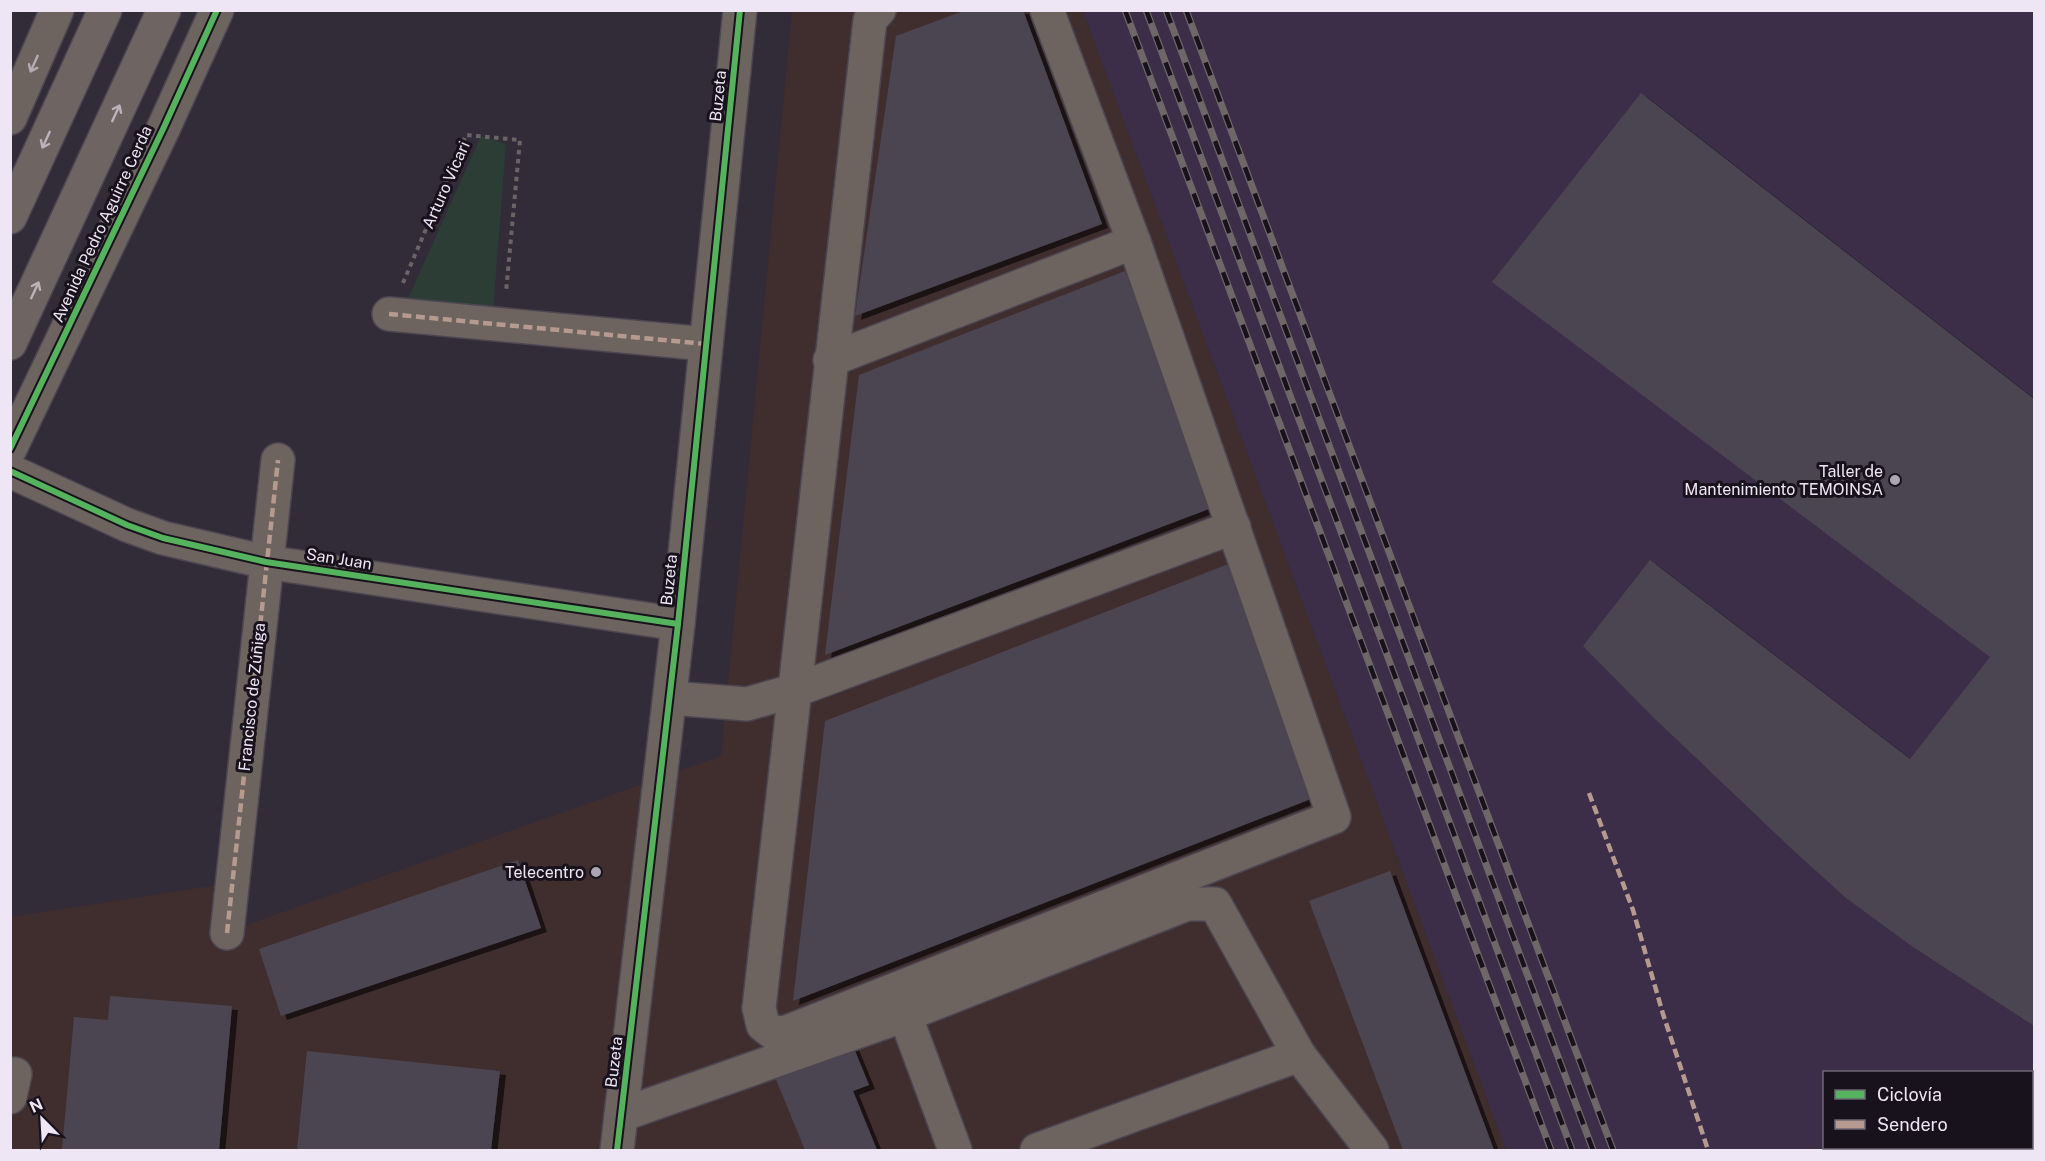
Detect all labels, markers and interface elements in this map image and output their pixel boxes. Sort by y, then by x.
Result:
one-way arrow [28,54,39,73]
street label: Buzeta [706,69,730,123]
one-way arrow [111,104,123,122]
street label: Avenida Pedro Aguirre Cerda [48,123,156,325]
one-way arrow [39,131,50,149]
street label: Arturo Vicari [418,138,474,232]
one-way arrow [30,282,41,300]
place label: Taller de Mantenimiento TEMOINSA [1684,462,1883,499]
marker: Taller de Mantenimiento TEMOINSA [1888,473,1902,487]
street label: San Juan [305,544,373,574]
street label: Buzeta [657,553,681,607]
street label: Francisco de Zúñiga [235,622,269,772]
place label: Telecentro [505,863,584,882]
marker: Telecentro [589,865,603,879]
street label: Buzeta [601,1035,627,1089]
legend [1823,1071,2033,1149]
text: Ciclovía [1877,1084,1942,1105]
north arrow [12,1089,72,1149]
text: N [27,1095,46,1117]
text: Sendero [1877,1114,1948,1135]

